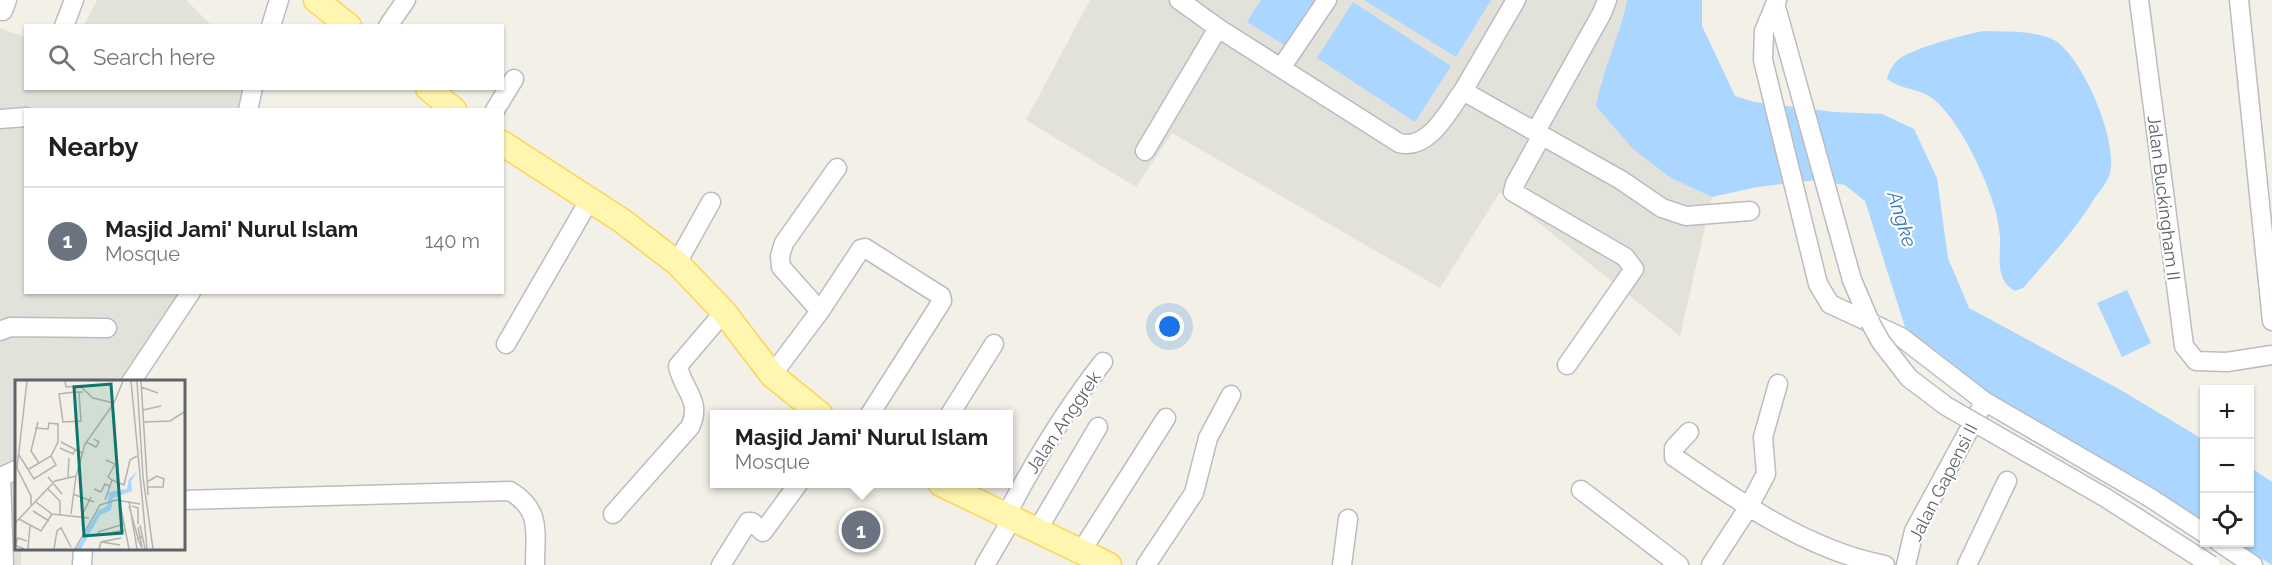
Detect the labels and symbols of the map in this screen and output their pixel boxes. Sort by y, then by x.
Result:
street label: Jalan Buckingham II [2143,114,2185,282]
water label: Angke [1882,187,1922,250]
your location [1155,312,1184,341]
street label: Jalan Anggrek [1021,367,1105,477]
inset map [15,380,184,550]
street label: Jalan Gapensi II [1904,420,1982,544]
pin: 1 [842,508,880,552]

